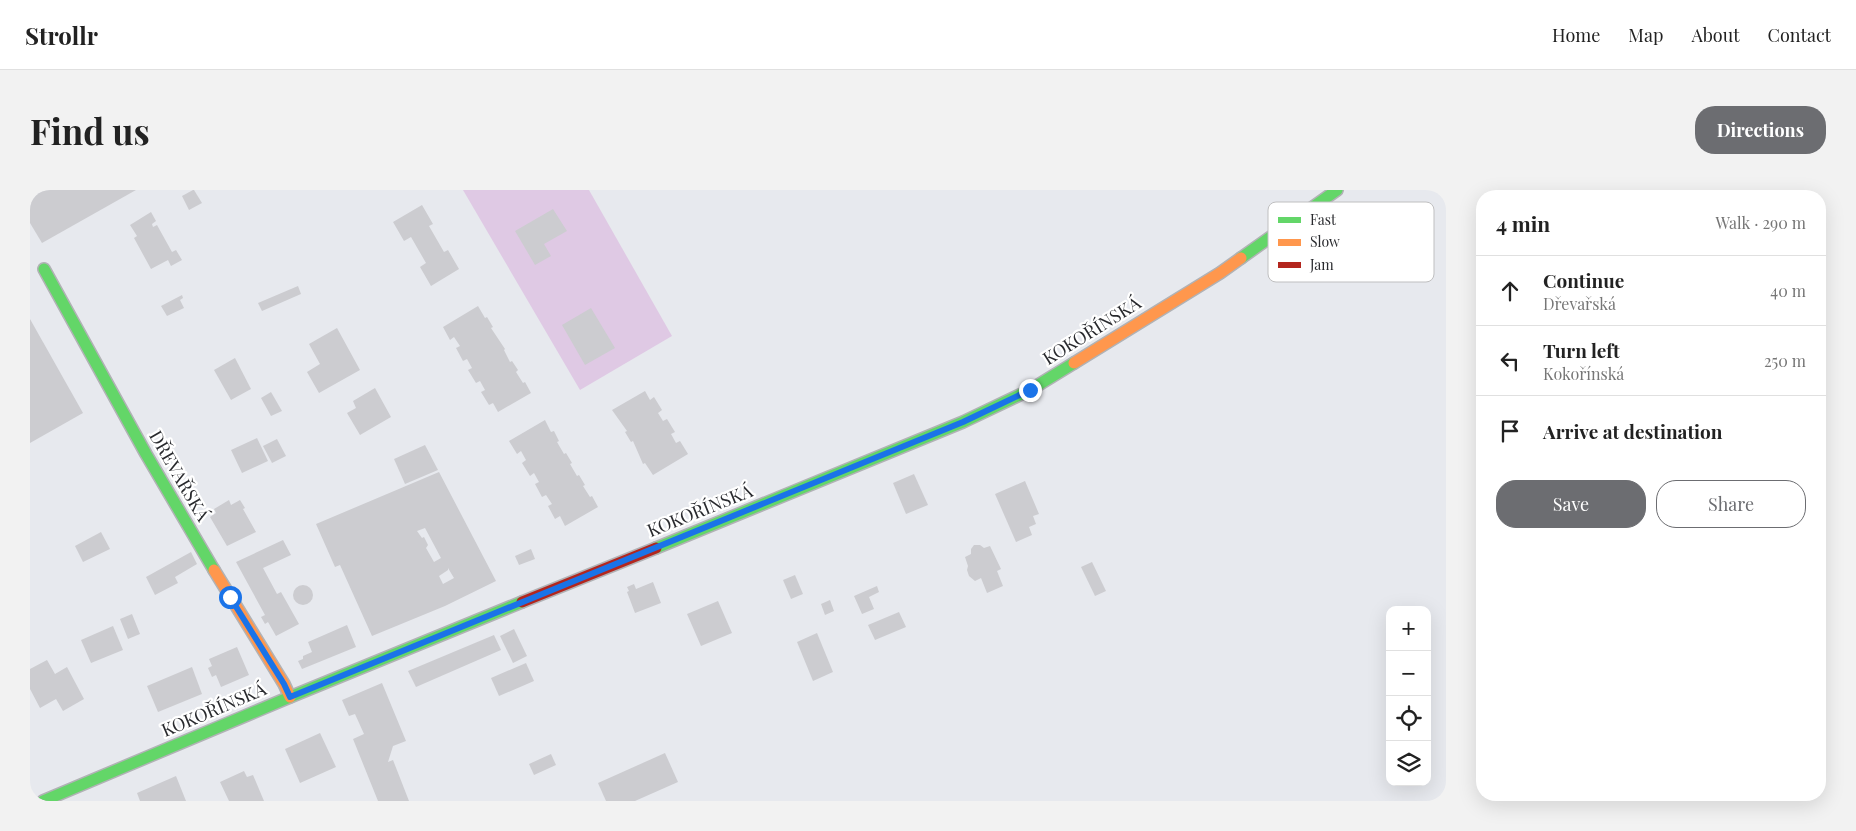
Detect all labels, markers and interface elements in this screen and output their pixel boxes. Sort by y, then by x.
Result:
text: Strollr [25,19,98,51]
text: Home [1552,23,1600,47]
text: Map [1628,23,1663,47]
text: About [1691,23,1740,47]
text: Contact [1768,23,1831,47]
button: Directions [1695,106,1826,154]
text: Find us [30,107,150,154]
legend [1268,202,1434,282]
text: 4 min [1496,209,1550,237]
text: Fast [1310,210,1337,229]
text: Walk · 290 m [1715,212,1806,233]
text: Slow [1310,232,1340,251]
text: Jam [1309,255,1334,274]
text: Continue [1543,267,1624,293]
icon: ahead [1496,277,1524,305]
text: 40 m [1770,280,1806,301]
street label: KOKOŘÍNSKÁ [1038,290,1146,370]
text: Dřevařská [1543,293,1616,314]
text: Turn left [1543,337,1620,363]
icon: left [1496,347,1524,375]
text: 250 m [1764,350,1806,371]
text: Kokořínská [1543,363,1624,384]
route end [1019,379,1042,402]
icon: arrive [1496,417,1524,445]
text: Arrive at destination [1543,418,1723,444]
street label: DŘEVAŘSKÁ [144,426,216,526]
street label: KOKOŘÍNSKÁ [643,478,756,542]
button: Save [1496,480,1646,528]
button: Share [1656,480,1806,528]
route start [219,586,242,609]
map controls [1386,606,1431,786]
button: + [1386,606,1431,651]
button: − [1386,651,1431,696]
street label: KOKOŘÍNSKÁ [158,676,270,742]
button: locate [1386,696,1431,741]
button: layers [1386,741,1431,786]

